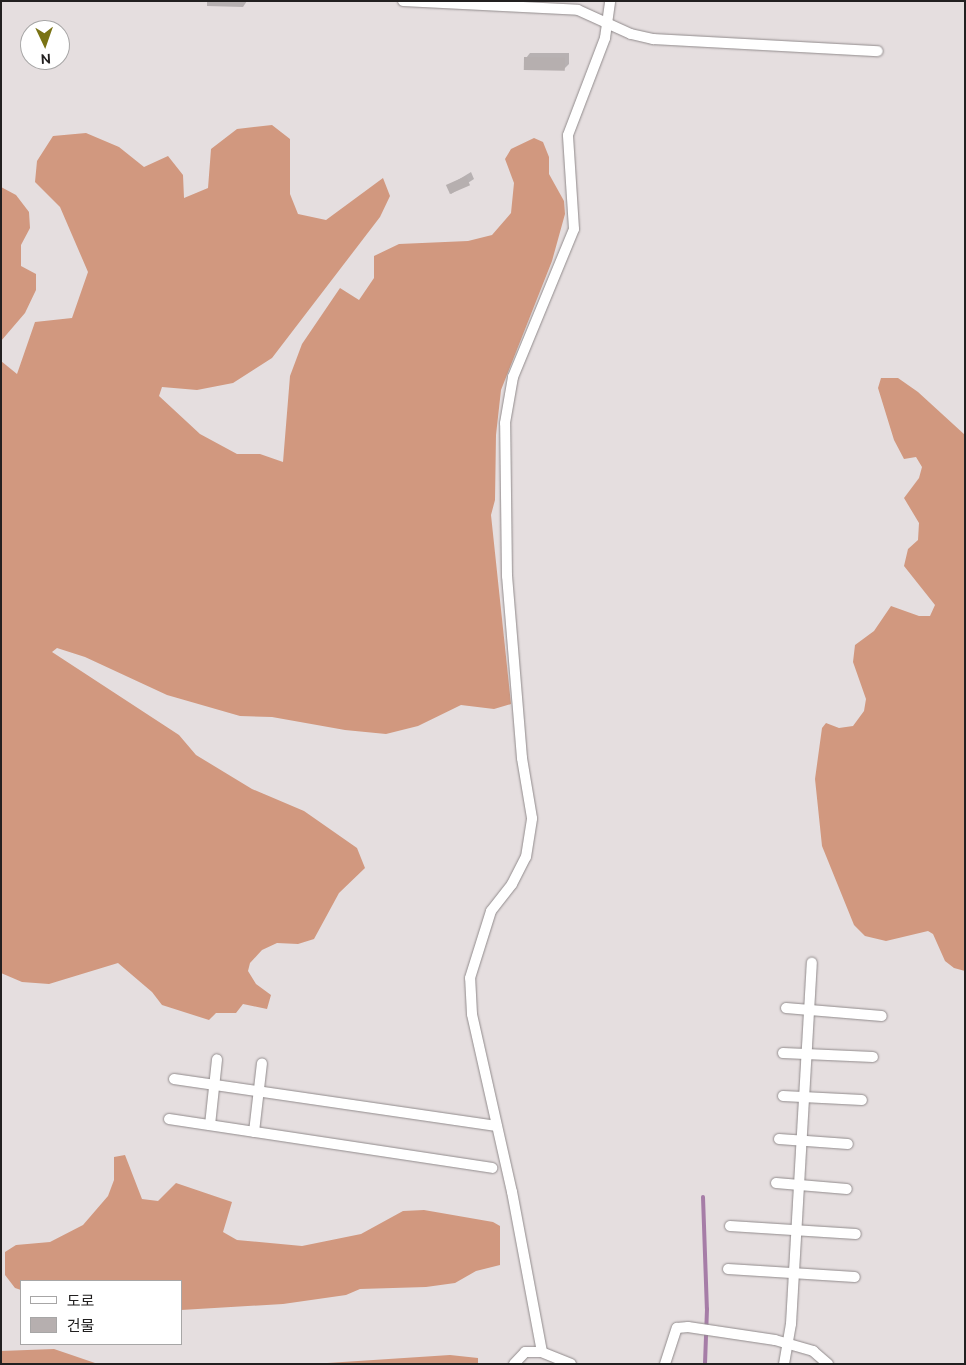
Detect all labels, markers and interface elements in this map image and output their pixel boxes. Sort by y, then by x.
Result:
north arrow [20,20,70,70]
text: N [40,51,51,67]
legend [20,1280,182,1345]
text: 도로 [67,1292,95,1309]
text: 건물 [67,1317,95,1334]

